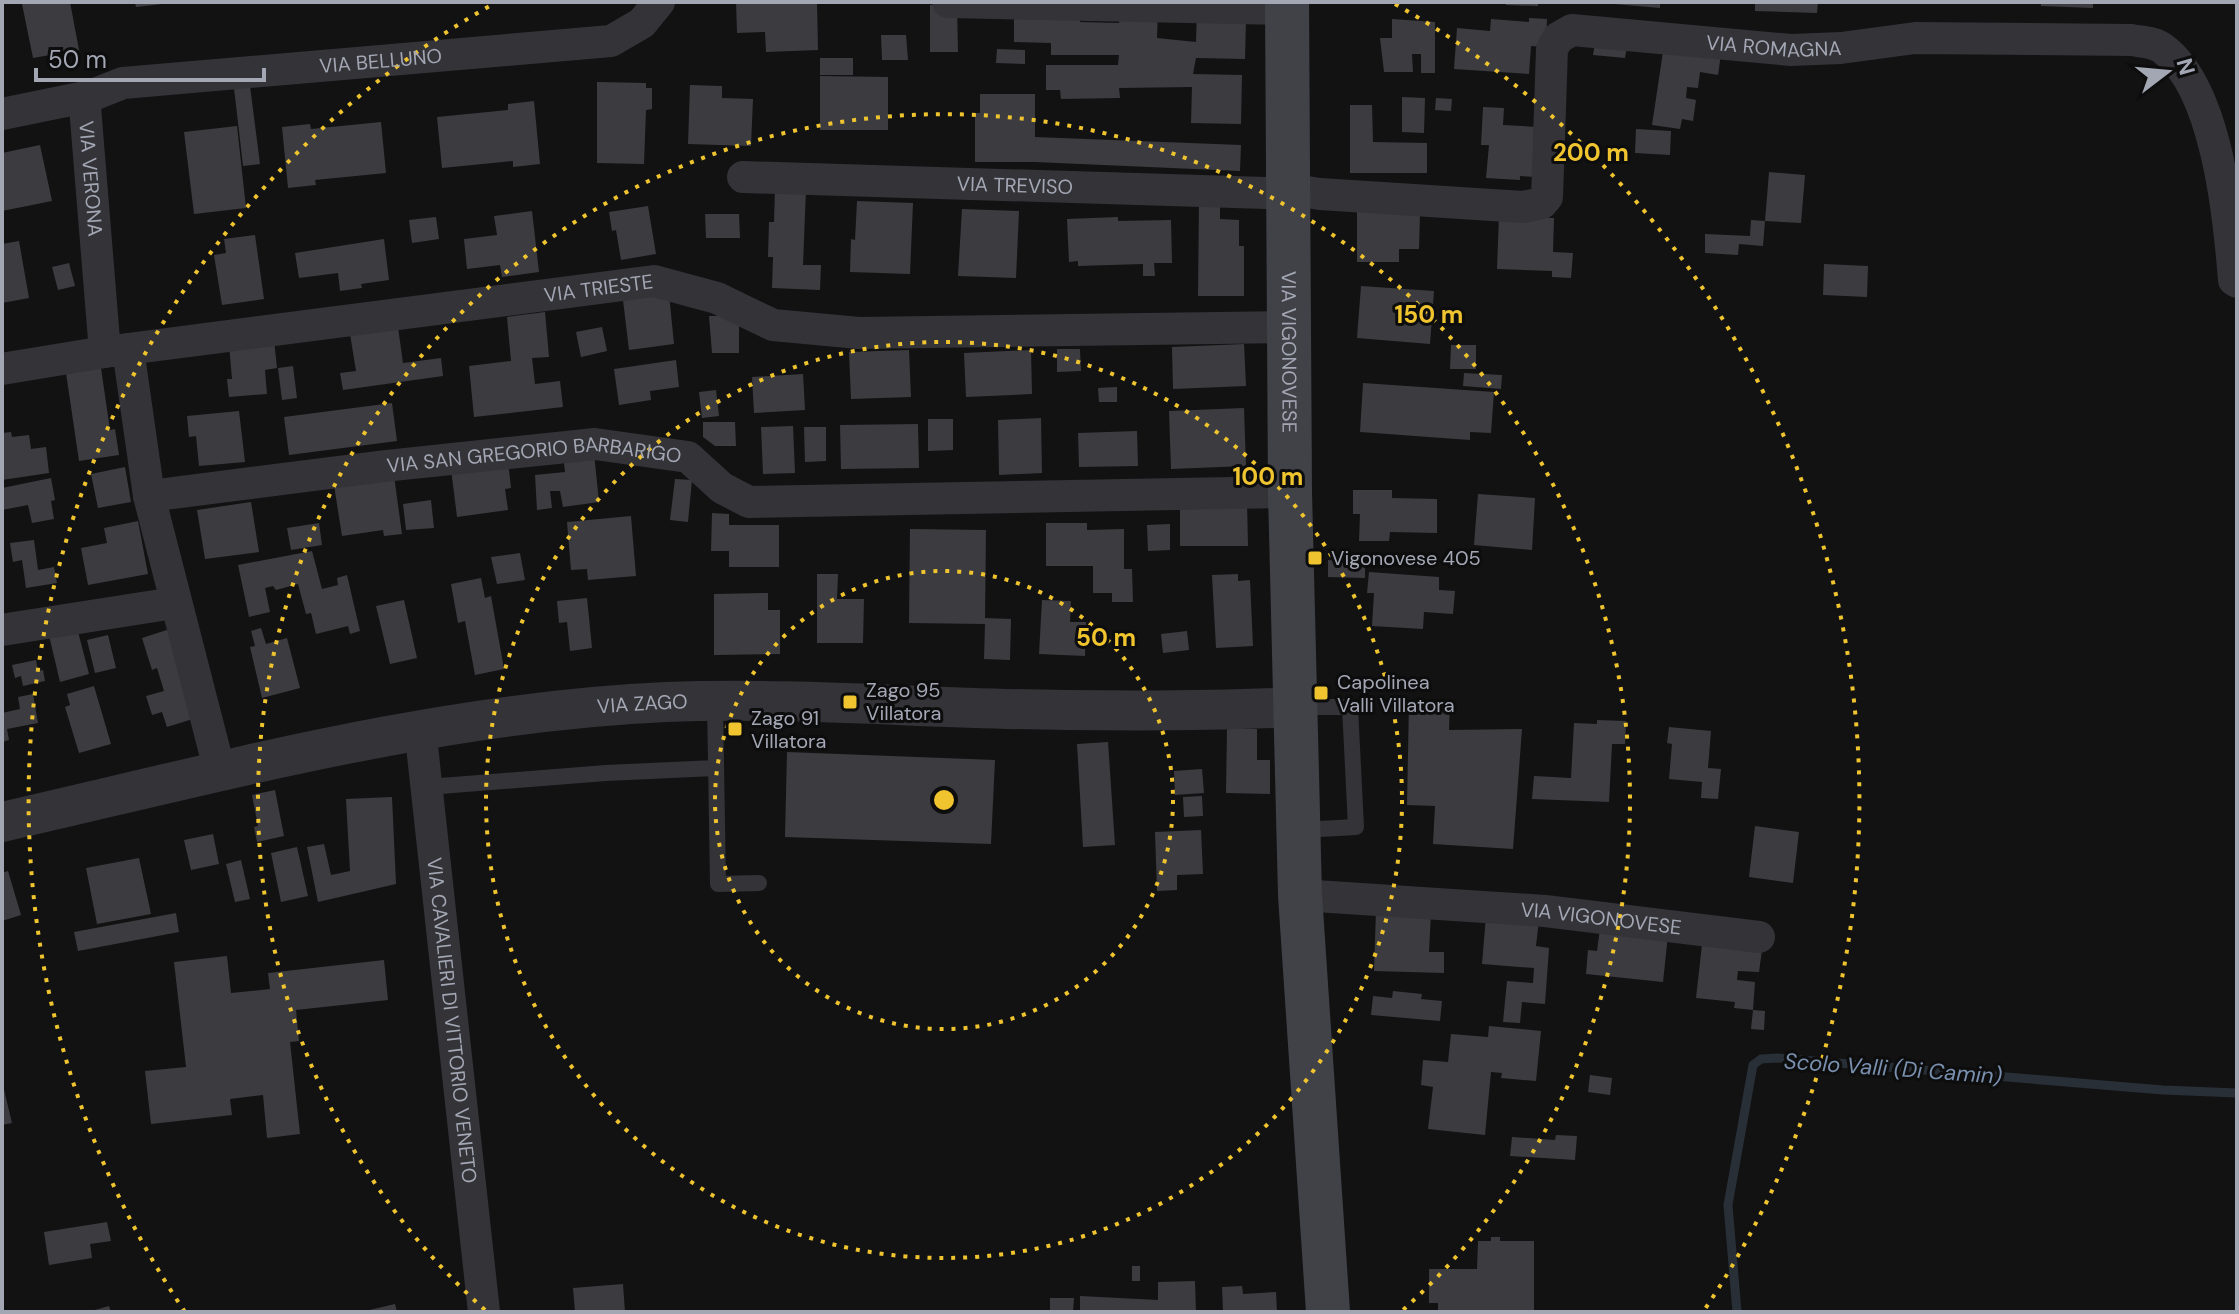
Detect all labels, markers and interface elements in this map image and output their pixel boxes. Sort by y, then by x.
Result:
street label: VIA ROMAGNA [1705,29,1842,63]
scale bar [36,32,264,82]
north arrow [2127,32,2207,112]
street label: VIA BELLUNO [318,43,443,79]
text: 50 m [48,44,107,75]
text: N [2170,55,2202,78]
street label: VIA VERONA [73,120,109,238]
text: 200 m [1553,137,1629,168]
street label: VIA TREVISO [956,171,1073,200]
street label: VIA TRIESTE [542,268,655,308]
street label: VIA VIGONOVESE [1276,271,1303,433]
text: 150 m [1395,299,1463,330]
street label: VIA SAN GREGORIO BARBARIGO [385,431,683,479]
text: 100 m [1233,461,1303,492]
place label: Vigonovese 405 [1331,545,1481,571]
marker: Vigonovese 405 [1306,549,1324,567]
text: 50 m [1076,622,1136,653]
place label: Capolinea Valli Villatora [1337,669,1455,718]
place label: Zago 95 Villatora [866,677,941,726]
marker: Capolinea Valli Villatora [1312,684,1330,702]
street label: VIA ZAGO [596,688,688,720]
marker: Zago 95 Villatora [841,693,859,711]
place label: Zago 91 Villatora [751,705,826,754]
marker: Zago 91 Villatora [726,720,744,738]
centre of rings [930,786,958,814]
street label: VIA CAVALIERI DI VITTORIO VENETO [421,856,483,1184]
street label: VIA VIGONOVESE [1520,896,1683,940]
water label: Scolo Valli (Di Camin) [1783,1046,2003,1091]

